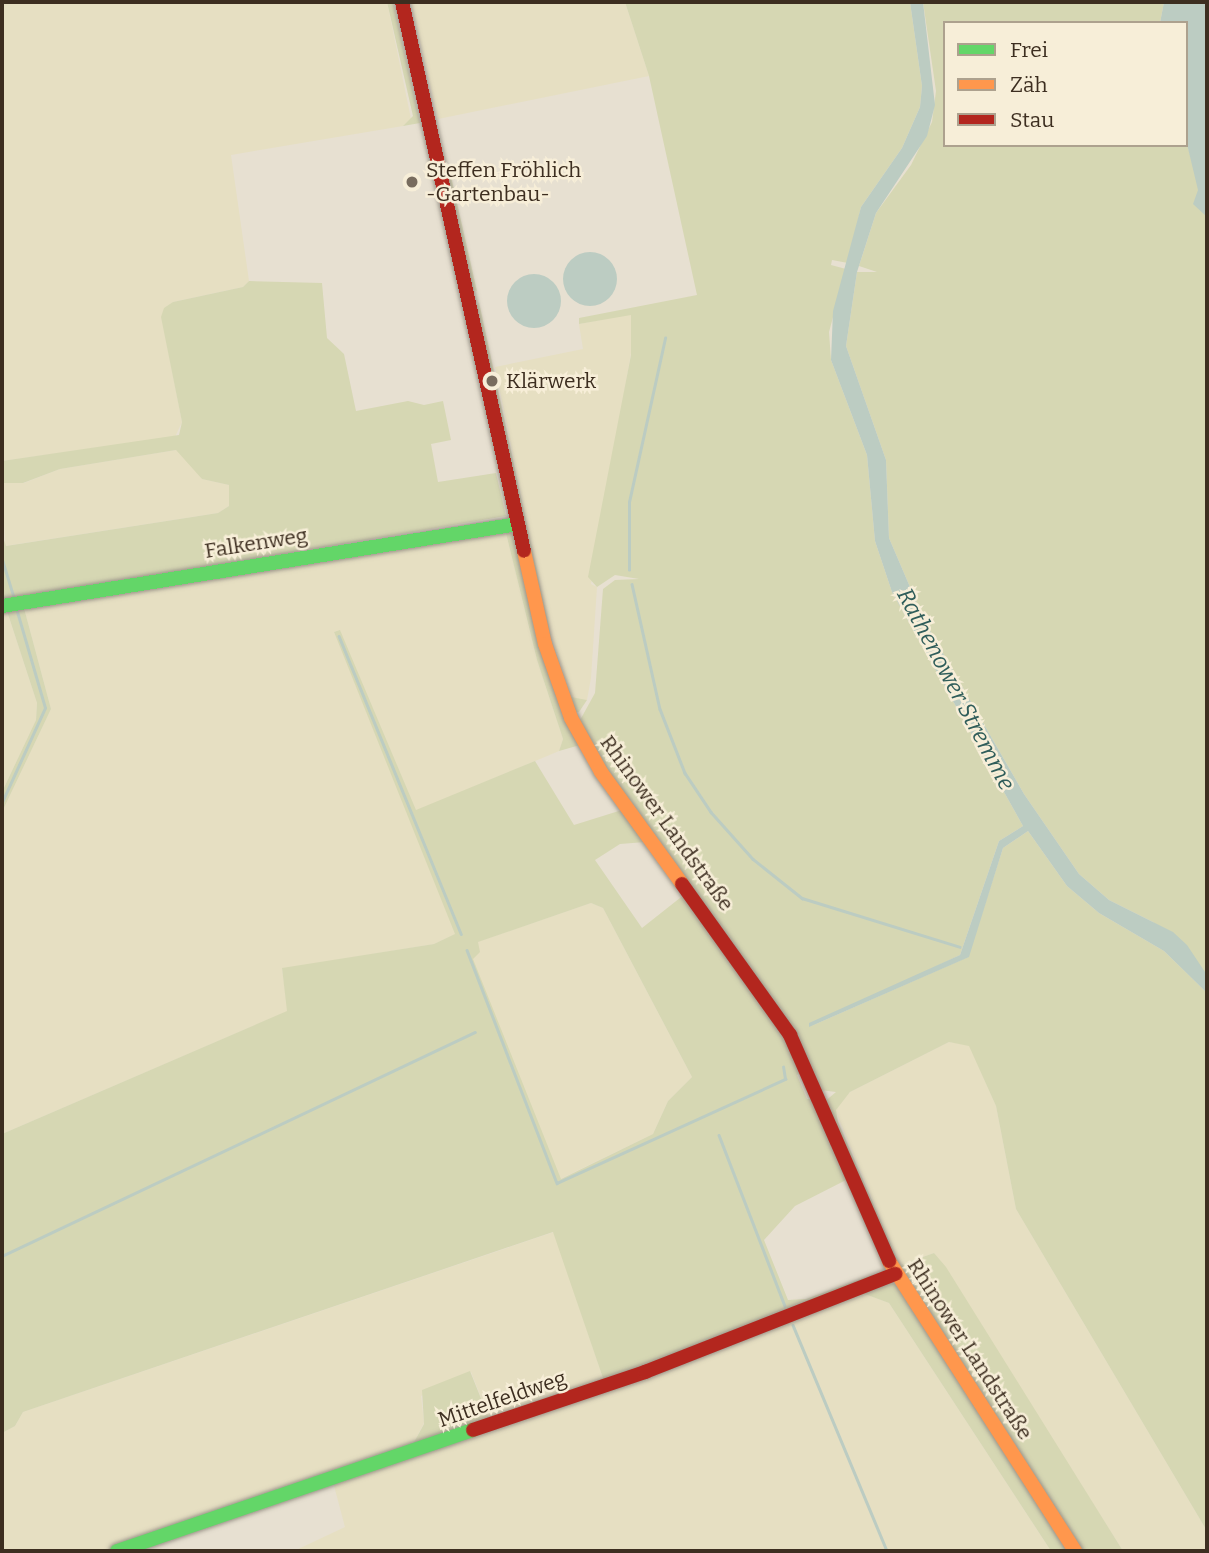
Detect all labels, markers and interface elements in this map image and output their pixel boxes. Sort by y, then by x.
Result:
legend [943,21,1188,147]
text: Frei [1010,37,1048,63]
text: Zäh [1010,72,1048,98]
text: Stau [1010,107,1054,133]
place label: Steffen Fröhlich -Gartenbau- [426,157,581,207]
marker: Steffen Fröhlich -Gartenbau- [404,174,420,190]
place label: Klärwerk [506,368,596,394]
marker: Klärwerk [484,373,500,389]
street label: Falkenweg [203,522,309,564]
water label: Rathenower Stremme [891,583,1021,795]
street label: Rhinower Landstraße [595,730,739,916]
street label: Rhinower Landstraße [902,1254,1038,1444]
street label: Mittelfeldweg [435,1365,569,1433]

